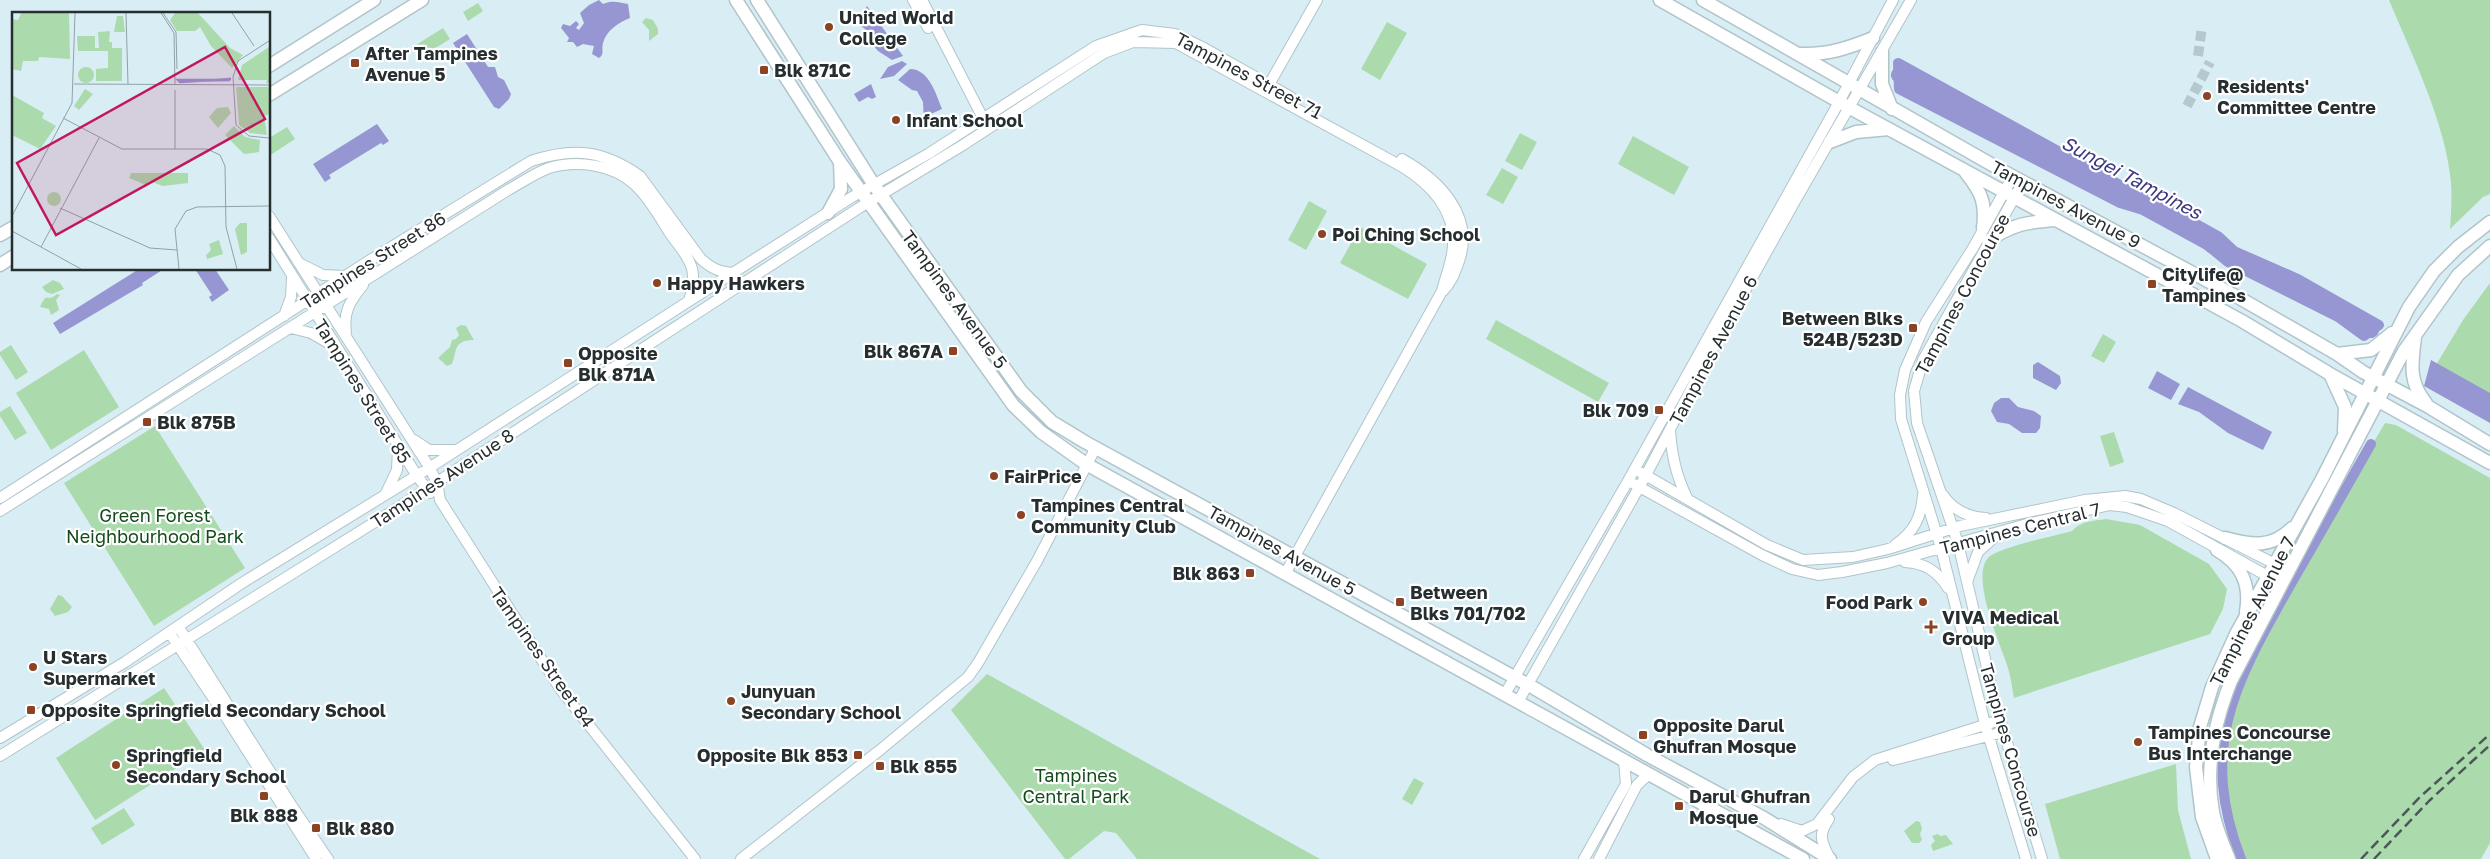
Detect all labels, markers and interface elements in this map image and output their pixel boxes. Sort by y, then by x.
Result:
place label: United World College [839,6,953,49]
inset map [12,12,270,270]
marker: United World College [823,21,835,33]
street label: Tampines Street 71 [1172,27,1326,123]
place label: After Tampines Avenue 5 [365,42,498,85]
marker: After Tampines Avenue 5 [349,57,361,69]
place label: Blk 871C [774,59,851,81]
marker: Blk 871C [758,64,770,76]
place label: Residents' Committee Centre [2217,75,2376,118]
marker: Residents' Committee Centre [2201,90,2213,102]
place label: Infant School [906,109,1023,131]
marker: Infant School [890,114,902,126]
water label: Sungei Tampines [2058,130,2207,224]
street label: Tampines Avenue 9 [1988,155,2144,253]
street label: Tampines Street 86 [296,206,450,314]
street label: Tampines Concourse [1910,210,2014,378]
place label: Poi Ching School [1332,223,1480,245]
street label: Tampines Avenue 5 [897,226,1013,372]
marker: Poi Ching School [1316,228,1328,240]
place label: Citylife@ Tampines [2162,263,2246,306]
place label: Happy Hawkers [667,272,805,294]
street label: Tampines Avenue 6 [1664,272,1762,428]
marker: Happy Hawkers [651,277,663,289]
marker: Citylife@ Tampines [2146,278,2158,290]
place label: Between Blks 524B/523D [1782,307,1903,350]
street label: Tampines Street 85 [310,315,416,467]
marker: Between Blks 524B/523D [1907,322,1919,334]
place label: Blk 867A [864,340,943,362]
place label: Opposite Blk 871A [578,342,658,385]
marker: Blk 867A [947,345,959,357]
marker: Opposite Blk 871A [562,357,574,369]
place label: Blk 709 [1582,399,1649,421]
marker: Blk 709 [1653,404,1665,416]
place label: Blk 875B [157,411,236,433]
marker: Blk 875B [141,416,153,428]
street label: Tampines Avenue 8 [366,424,518,532]
place label: FairPrice [1004,465,1082,487]
marker: FairPrice [988,470,1000,482]
place label: Tampines Central Community Club [1031,494,1184,537]
street label: Tampines Central 7 [1937,497,2103,559]
street label: Tampines Avenue 5 [1204,500,1360,600]
park label: Green Forest Neighbourhood Park [66,504,244,547]
marker: Tampines Central Community Club [1015,509,1027,521]
street label: Tampines Avenue 7 [2205,533,2299,689]
place label: Blk 863 [1172,562,1240,584]
marker: Blk 863 [1244,567,1256,579]
place label: Between Blks 701/702 [1410,581,1526,624]
street label: Tampines Street 84 [486,582,600,732]
place label: Food Park [1826,591,1914,613]
marker: Between Blks 701/702 [1394,596,1406,608]
marker: Food Park [1917,596,1929,608]
place label: VIVA Medical Group [1942,606,2059,649]
marker: VIVA Medical Group [1924,620,1938,634]
place label: U Stars Supermarket [43,646,156,689]
marker: U Stars Supermarket [27,661,39,673]
street label: Tampines Concourse [1976,661,2046,839]
place label: Junyuan Secondary School [741,680,901,723]
marker: Junyuan Secondary School [725,695,737,707]
place label: Opposite Springfield Secondary School [41,699,386,721]
marker: Opposite Springfield Secondary School [25,704,37,716]
place label: Opposite Darul Ghufran Mosque [1653,714,1797,757]
place label: Tampines Concourse Bus Interchange [2148,721,2331,764]
marker: Opposite Darul Ghufran Mosque [1637,729,1649,741]
marker: Tampines Concourse Bus Interchange [2132,736,2144,748]
place label: Springfield Secondary School [126,744,286,787]
place label: Opposite Blk 853 [697,744,848,766]
marker: Opposite Blk 853 [852,749,864,761]
place label: Blk 855 [890,755,957,777]
marker: Springfield Secondary School [110,759,122,771]
marker: Blk 855 [874,760,886,772]
park label: Tampines Central Park [1022,764,1130,807]
place label: Darul Ghufran Mosque [1689,785,1810,828]
marker: Blk 888 [258,790,270,802]
marker: Darul Ghufran Mosque [1673,800,1685,812]
place label: Blk 888 [230,804,298,826]
place label: Blk 880 [326,817,394,839]
marker: Blk 880 [310,822,322,834]

